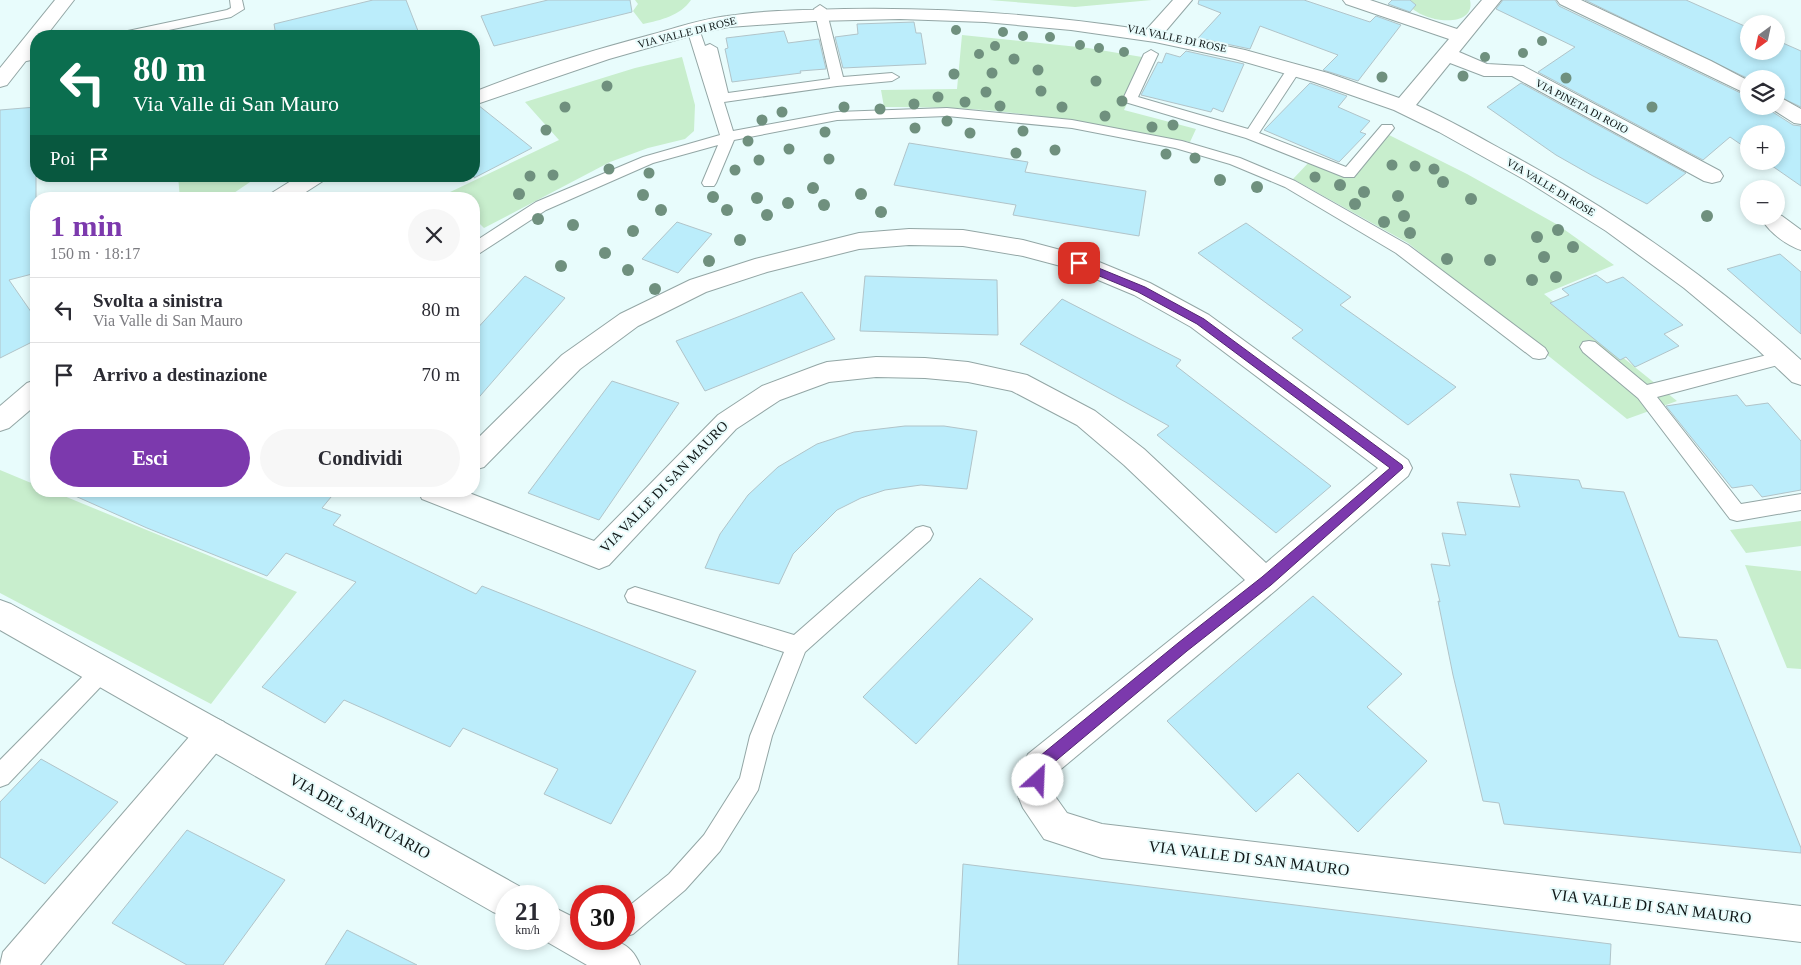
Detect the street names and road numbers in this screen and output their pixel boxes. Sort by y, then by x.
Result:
street label: VIA VALLE DI ROSE [636,14,738,50]
street label: VIA VALLE DI ROSE [1126,22,1228,54]
street label: VIA PINETA DI ROIO [1534,76,1630,136]
street label: VIA VALLE DI ROSE [1504,156,1598,218]
street label: VIA VALLE DI SAN MAURO [597,418,731,556]
street label: VIA DEL SANTUARIO [287,770,433,862]
street label: VIA VALLE DI SAN MAURO [1148,837,1350,879]
street label: VIA VALLE DI SAN MAURO [1550,885,1752,927]

